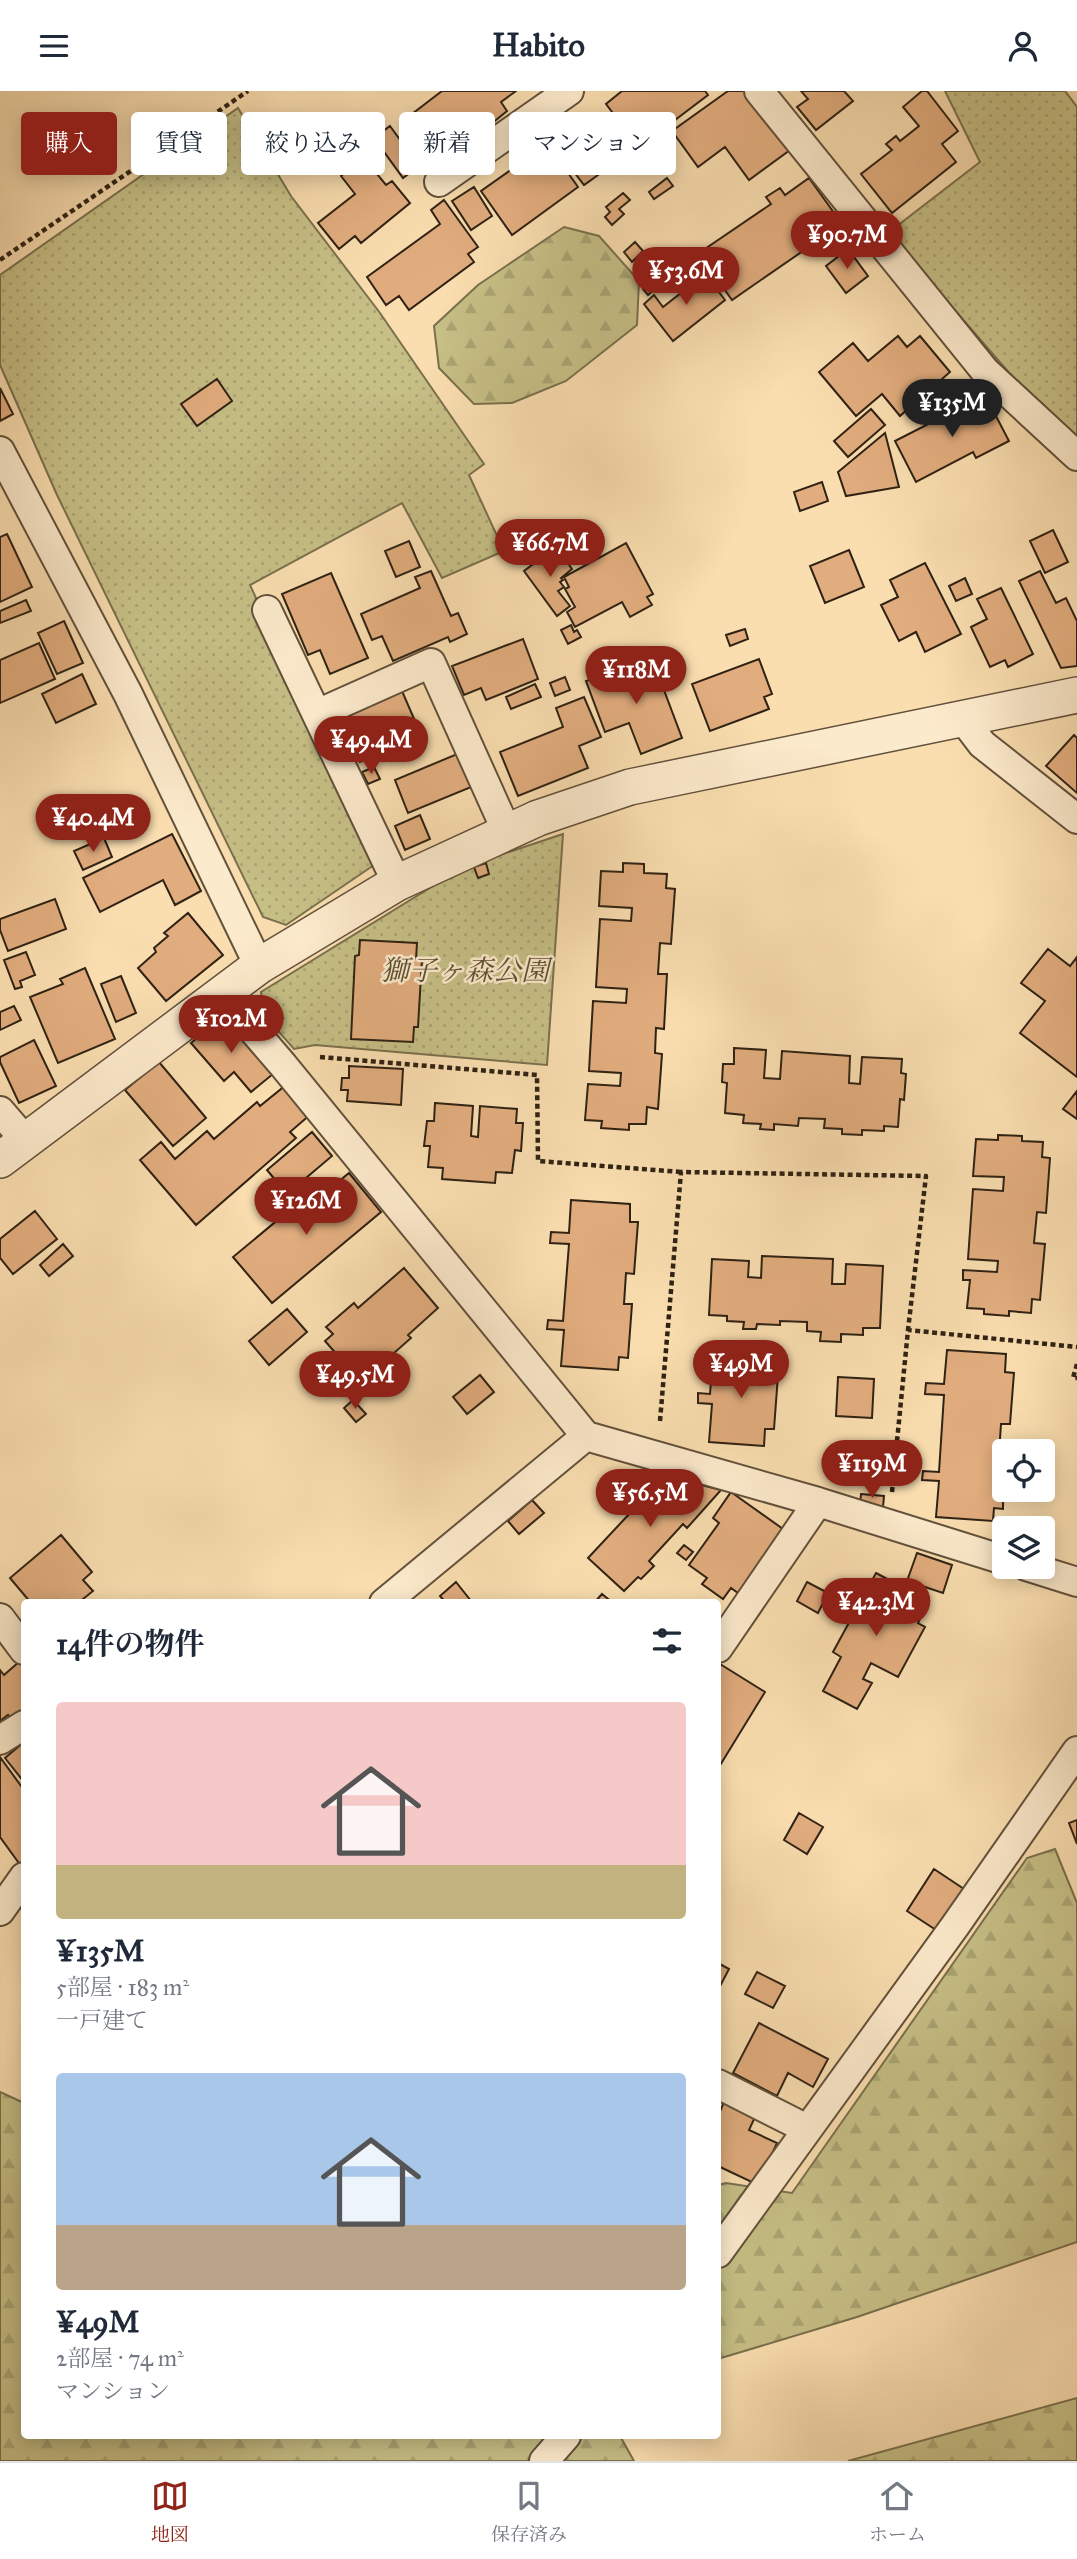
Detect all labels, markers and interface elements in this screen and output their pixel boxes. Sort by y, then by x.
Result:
text: Habito [492,26,585,65]
icon: menu [35,27,73,65]
icon: person [1004,27,1042,65]
chip: 購入 [21,112,117,175]
chip: 賃貸 [131,112,227,175]
chip: 絞り込み [241,112,385,175]
chip: 新着 [399,112,495,175]
chip: マンション [509,112,676,175]
pin: ¥90.7M [790,211,904,271]
text: ¥90.7M [807,220,887,248]
pin: ¥53.6M [629,247,743,307]
text: ¥53.6M [648,256,724,284]
pin: ¥135M [903,379,1001,439]
text: ¥135M [918,388,986,416]
pin: ¥66.7M [493,519,607,579]
text: ¥66.7M [511,528,589,556]
pin: ¥118M [587,647,685,706]
text: ¥118M [601,655,671,683]
pin: ¥49.4M [314,717,428,776]
text: ¥49.4M [330,725,412,753]
pin: ¥40.4M [36,795,150,854]
text: ¥40.4M [52,803,134,831]
park label: 獅子ヶ森公園 [381,953,553,988]
pin: ¥102M [182,995,280,1055]
text: ¥102M [195,1004,267,1032]
pin: ¥126M [257,1177,355,1237]
text: ¥126M [270,1186,342,1214]
pin: ¥49M [700,1341,782,1400]
text: ¥49M [709,1349,773,1377]
pin: ¥49.5M [298,1351,412,1411]
text: ¥49.5M [315,1360,395,1388]
map controls [992,1439,1055,1579]
button: locate [992,1439,1055,1502]
pin: ¥119M [823,1441,921,1500]
text: ¥119M [837,1449,907,1477]
pin: ¥56.5M [593,1469,707,1529]
text: ¥56.5M [612,1478,688,1506]
button: layers [992,1516,1055,1579]
pin: ¥42.3M [819,1579,933,1638]
text: ¥42.3M [837,1587,915,1615]
icon: filters [648,1622,686,1660]
text: 14件の物件 [56,1626,205,1662]
icon: home [308,1748,434,1874]
text: ¥135M [56,1933,144,1969]
text: 5部屋 · 183 m² [56,1973,189,2001]
text: 一戸建て [56,2006,148,2034]
icon: home [308,2119,434,2245]
text: ¥49M [56,2304,139,2340]
text: 2部屋 · 74 m² [56,2344,184,2372]
text: マンション [56,2377,170,2405]
tab: 地図 [151,2477,189,2546]
tab: 保存済み [491,2477,567,2546]
tab: ホーム [869,2477,926,2546]

